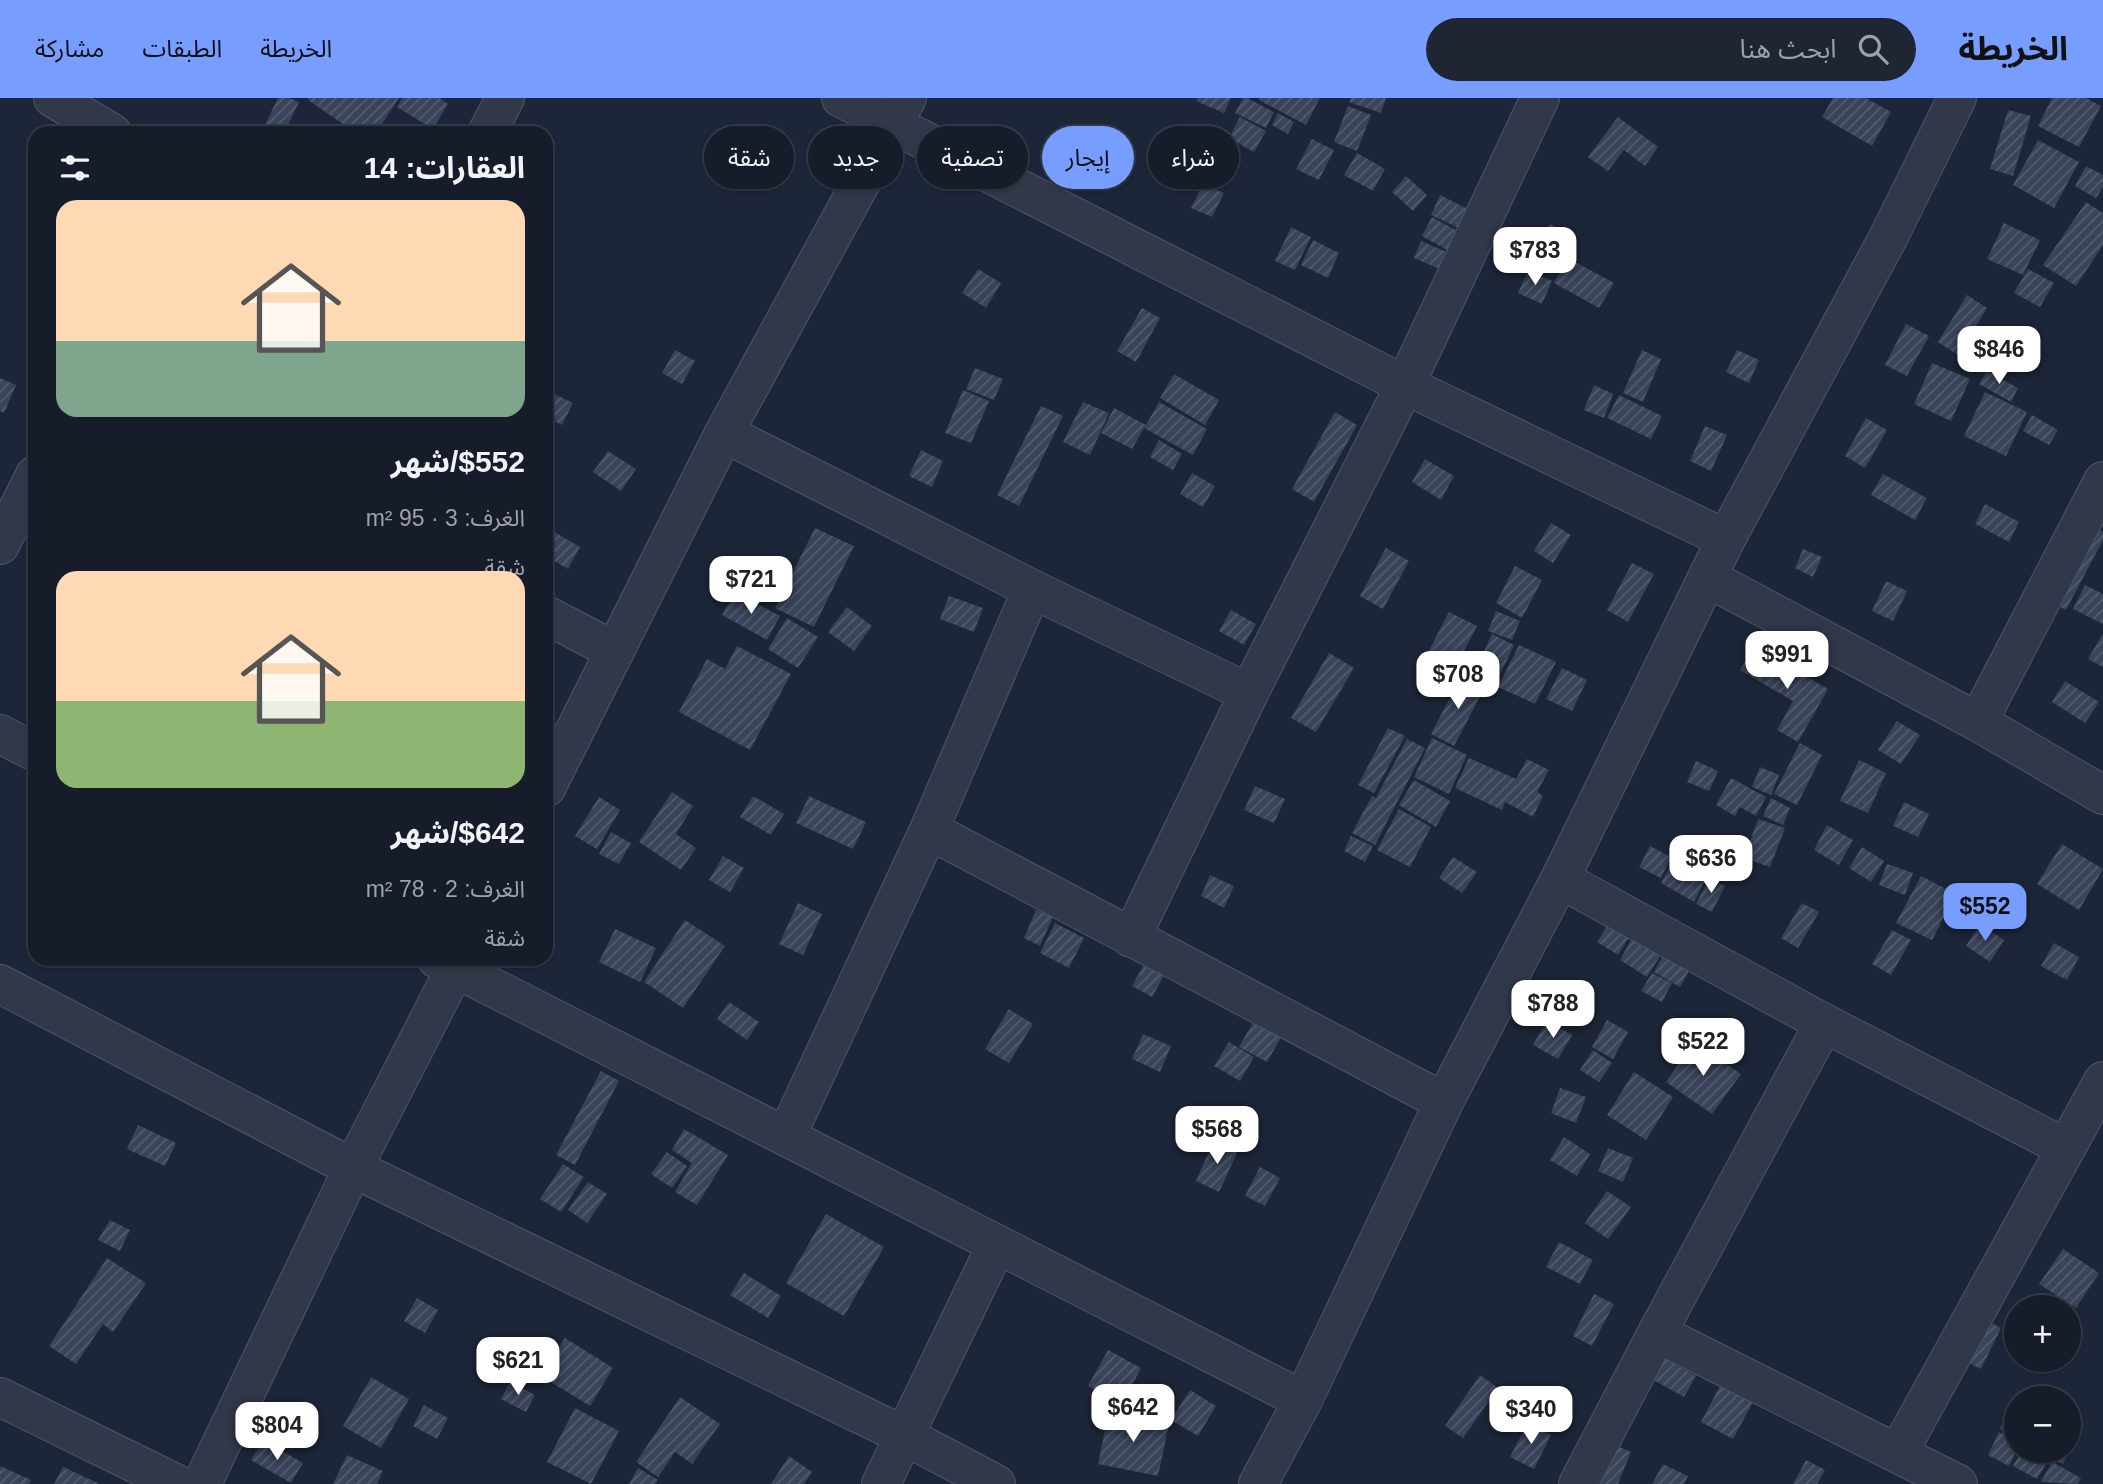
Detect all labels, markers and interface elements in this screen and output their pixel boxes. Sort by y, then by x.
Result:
search box [1426,18,1916,81]
icon: search [1854,30,1892,68]
text: الخريطة [1958,30,2068,67]
text: ابحث هنا [1740,34,1836,64]
text: مشاركة [35,35,104,62]
text: الطبقات [142,35,222,62]
text: الخريطة [260,35,332,62]
chip: شقة [704,126,794,189]
chip: جديد [808,126,903,189]
chip: تصفية [917,126,1028,189]
chip: إيجار [1042,126,1134,189]
chip: شراء [1148,126,1239,189]
icon: filters [56,149,94,187]
text: العقارات: 14 [364,151,525,184]
pin: $783 [1494,228,1576,287]
text: $783 [1509,237,1561,263]
icon: home [228,245,354,371]
pin: $846 [1958,327,2040,386]
text: $846 [1973,336,2025,362]
text: $552/شهر [391,445,525,478]
text: الغرف: 3 · 95 m² [366,505,525,531]
text: شقة [484,554,525,580]
pin: $721 [710,556,792,616]
text: $721 [725,566,777,592]
icon: home [228,616,354,742]
pin: $991 [1746,632,1828,691]
text: $991 [1761,641,1813,667]
pin: $708 [1417,652,1499,711]
text: $708 [1432,661,1484,687]
text: $642/شهر [391,816,525,849]
pin: $636 [1670,836,1752,895]
text: $636 [1685,845,1737,871]
text: الغرف: 2 · 78 m² [366,876,525,902]
pin: $552 [1944,884,2026,943]
text: $552 [1959,893,2011,919]
text: شقة [484,925,525,951]
pin: $788 [1512,981,1594,1040]
text: $788 [1527,990,1579,1016]
pin: $522 [1662,1018,1744,1078]
text: $522 [1677,1028,1729,1054]
pin: $568 [1176,1107,1258,1166]
text: $568 [1191,1116,1243,1142]
map controls [2004,1295,2081,1463]
button: + [2004,1295,2081,1372]
pin: $621 [477,1338,559,1397]
text: $621 [492,1347,544,1373]
pin: $642 [1092,1384,1174,1444]
pin: $340 [1490,1386,1572,1446]
button: − [2004,1386,2081,1463]
text: $642 [1107,1394,1159,1420]
text: $340 [1505,1396,1557,1422]
pin: $804 [236,1402,318,1462]
text: $804 [251,1412,303,1438]

